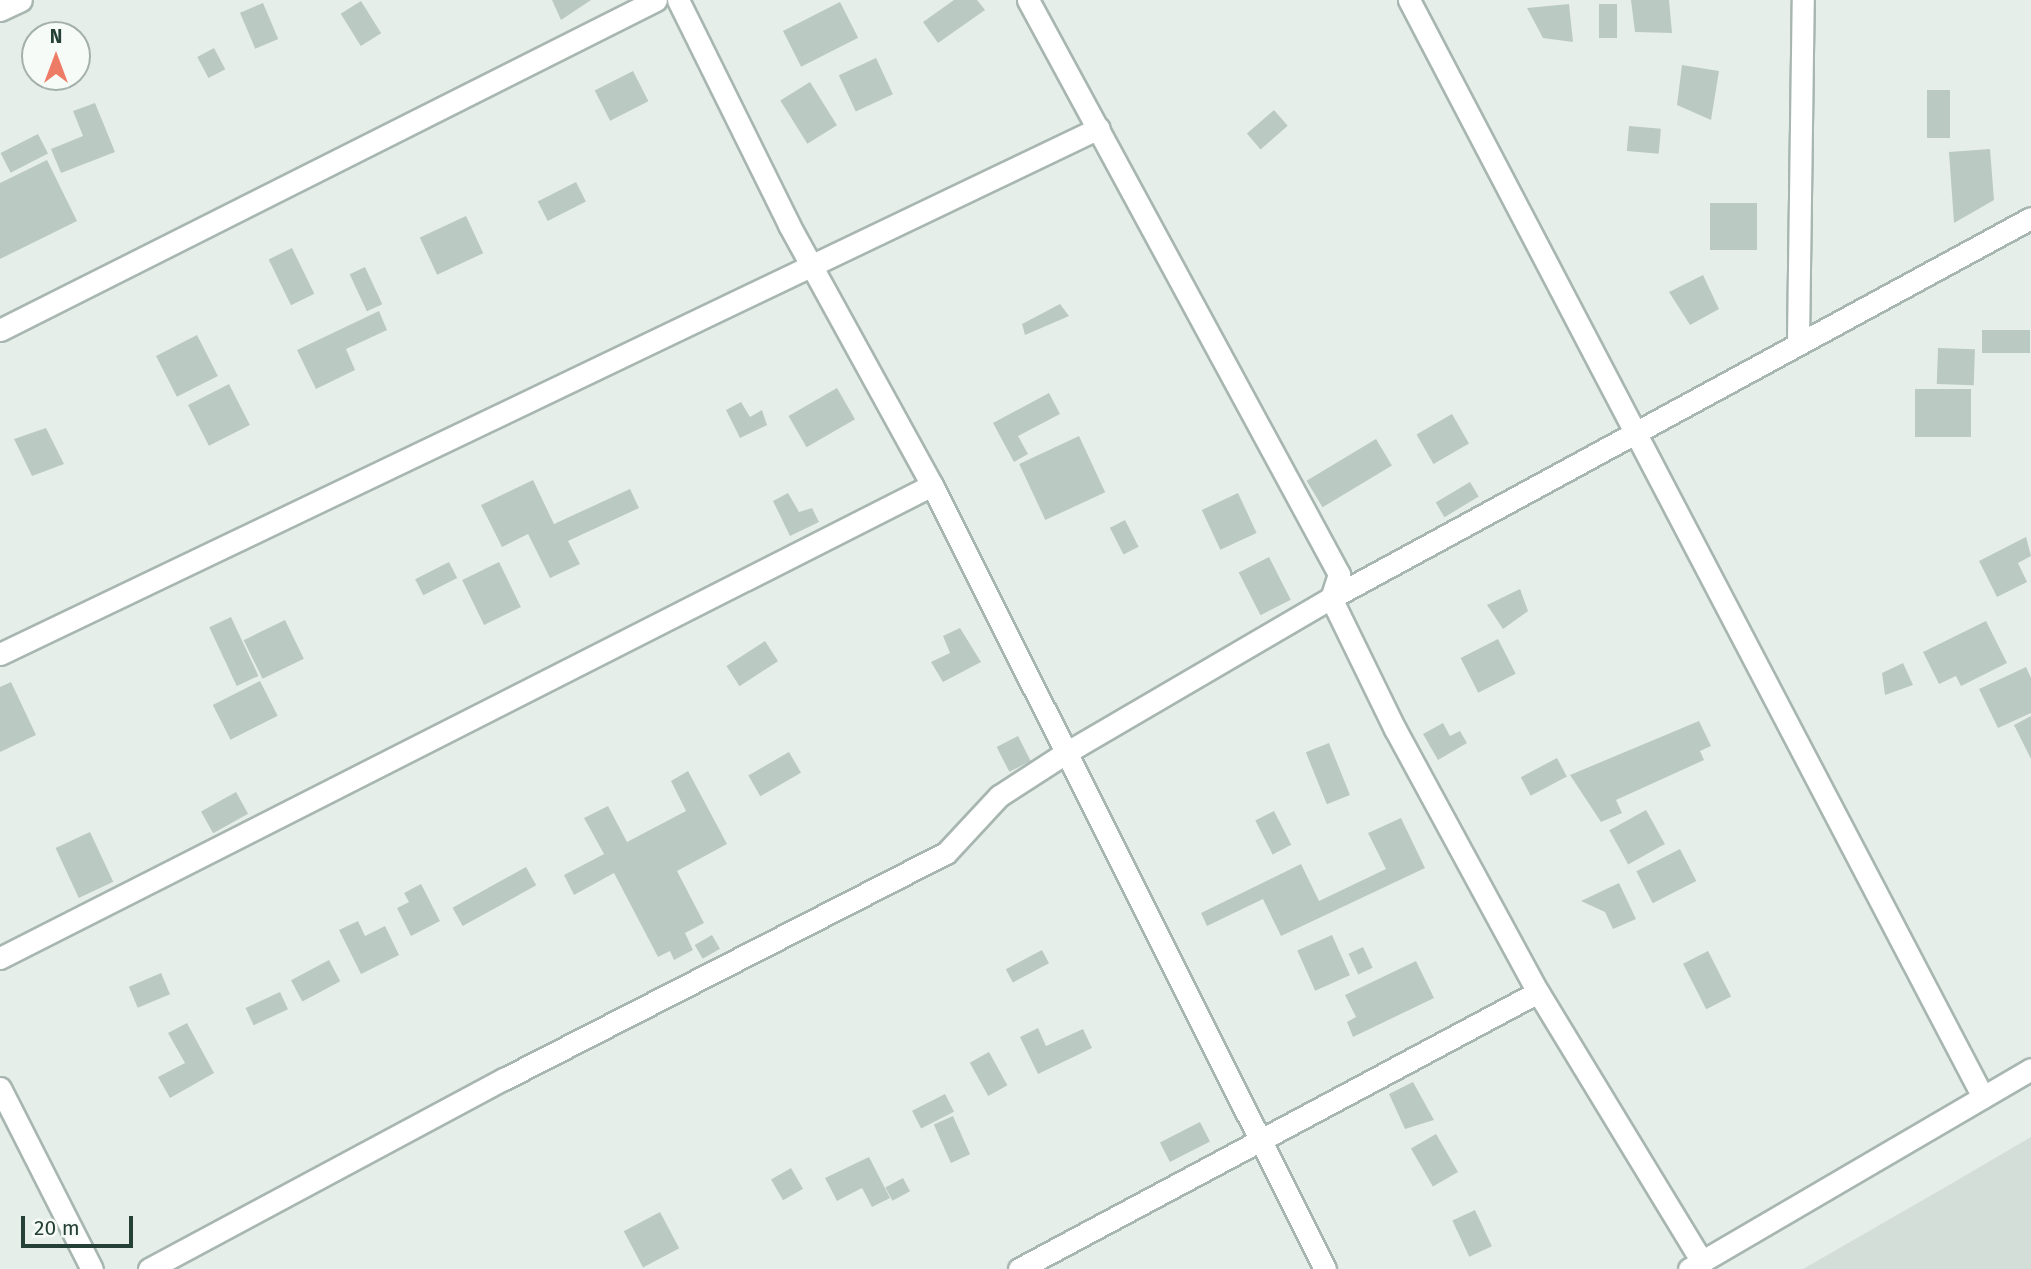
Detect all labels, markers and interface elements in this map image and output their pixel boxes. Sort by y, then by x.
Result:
north arrow [21,21,91,91]
text: N [50,25,62,48]
scale bar [24,1202,136,1246]
text: 20 m [34,1215,80,1241]

